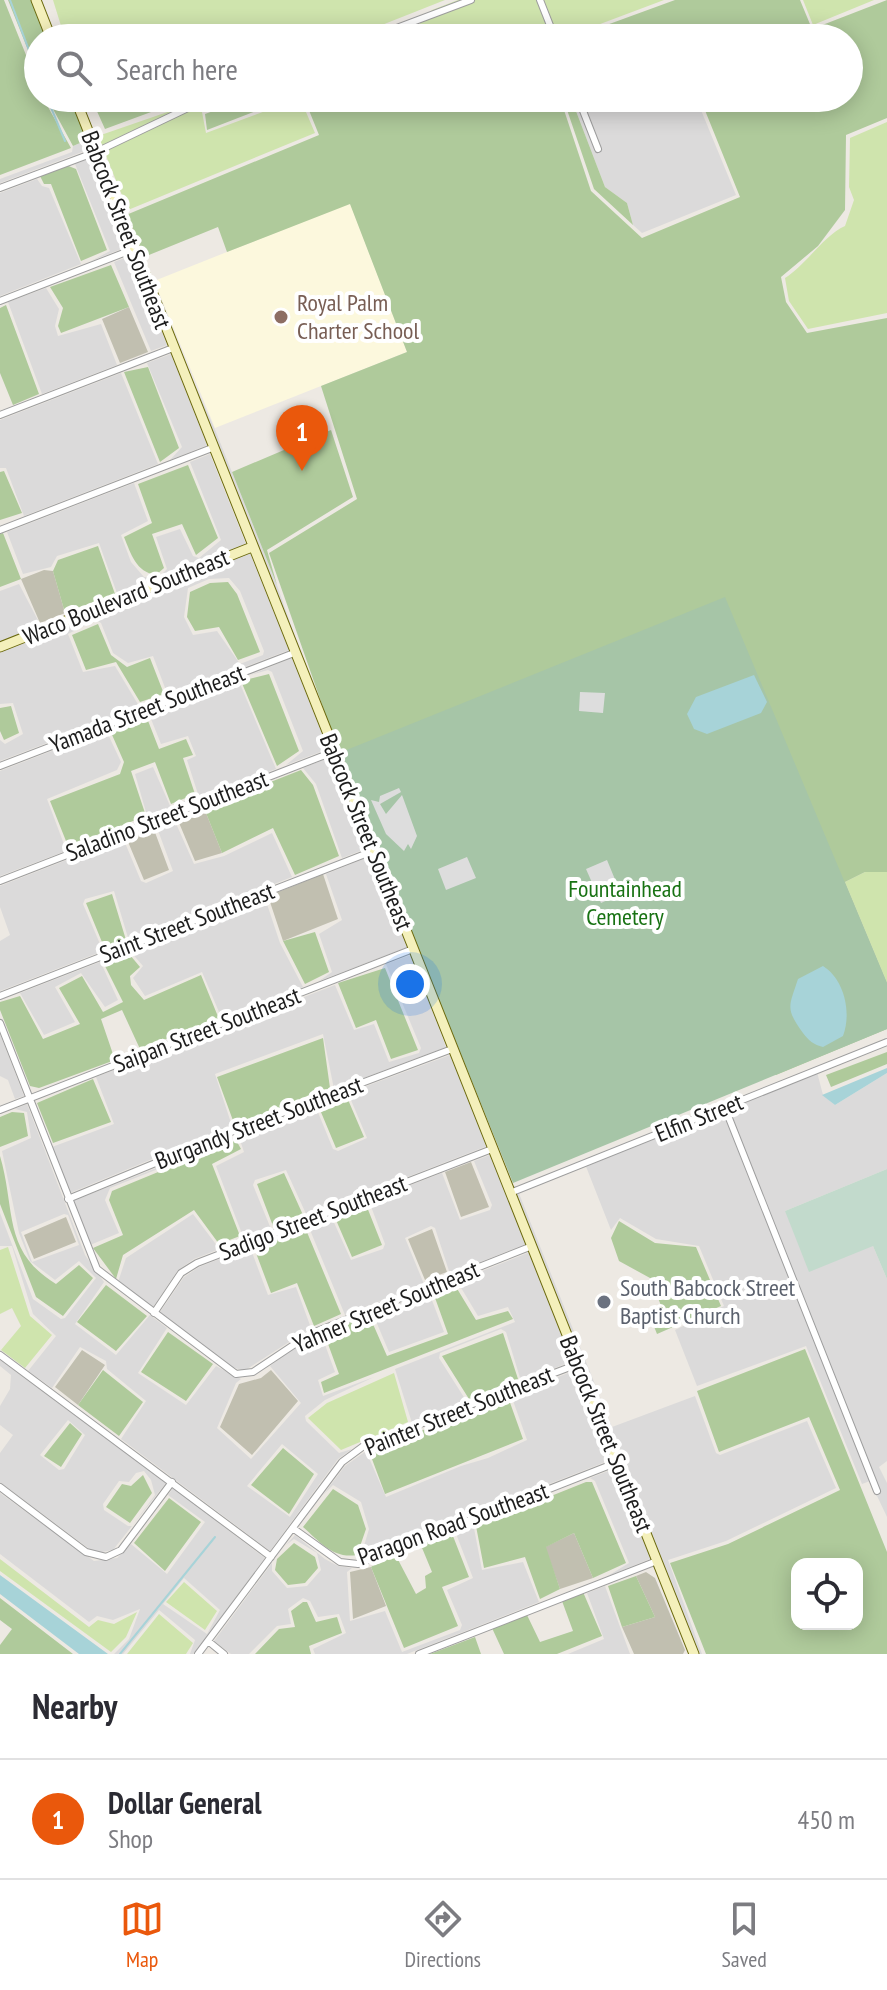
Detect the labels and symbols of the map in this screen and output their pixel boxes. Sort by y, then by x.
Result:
street label: Babcock Street Southeast [74,127,179,333]
place label: Royal Palm Charter School [297,287,419,346]
marker: Royal Palm Charter School [272,308,290,326]
pin: 1 [276,405,328,471]
street label: Waco Boulevard Southeast [18,541,234,652]
street label: Yamada Street Southeast [45,657,249,760]
street label: Babcock Street Southeast [313,729,420,935]
street label: Saladino Street Southeast [61,763,273,868]
park label: Fountainhead Cemetery [568,873,682,932]
street label: Saint Street Southeast [95,875,279,970]
your location [390,964,430,1004]
street label: Saipan Street Southeast [109,979,305,1079]
street label: Burgandy Street Southeast [151,1069,367,1176]
street label: Elfin Street [651,1086,747,1149]
street label: Sadigo Street Southeast [215,1167,411,1268]
street label: Yahner Street Southeast [288,1253,484,1360]
place label: South Babcock Street Baptist Church [620,1272,796,1331]
marker: South Babcock Street Baptist Church [595,1293,613,1311]
street label: Babcock Street Southeast [553,1331,660,1537]
street label: Painter Street Southeast [360,1358,558,1463]
street label: Paragon Road Southeast [353,1474,553,1572]

